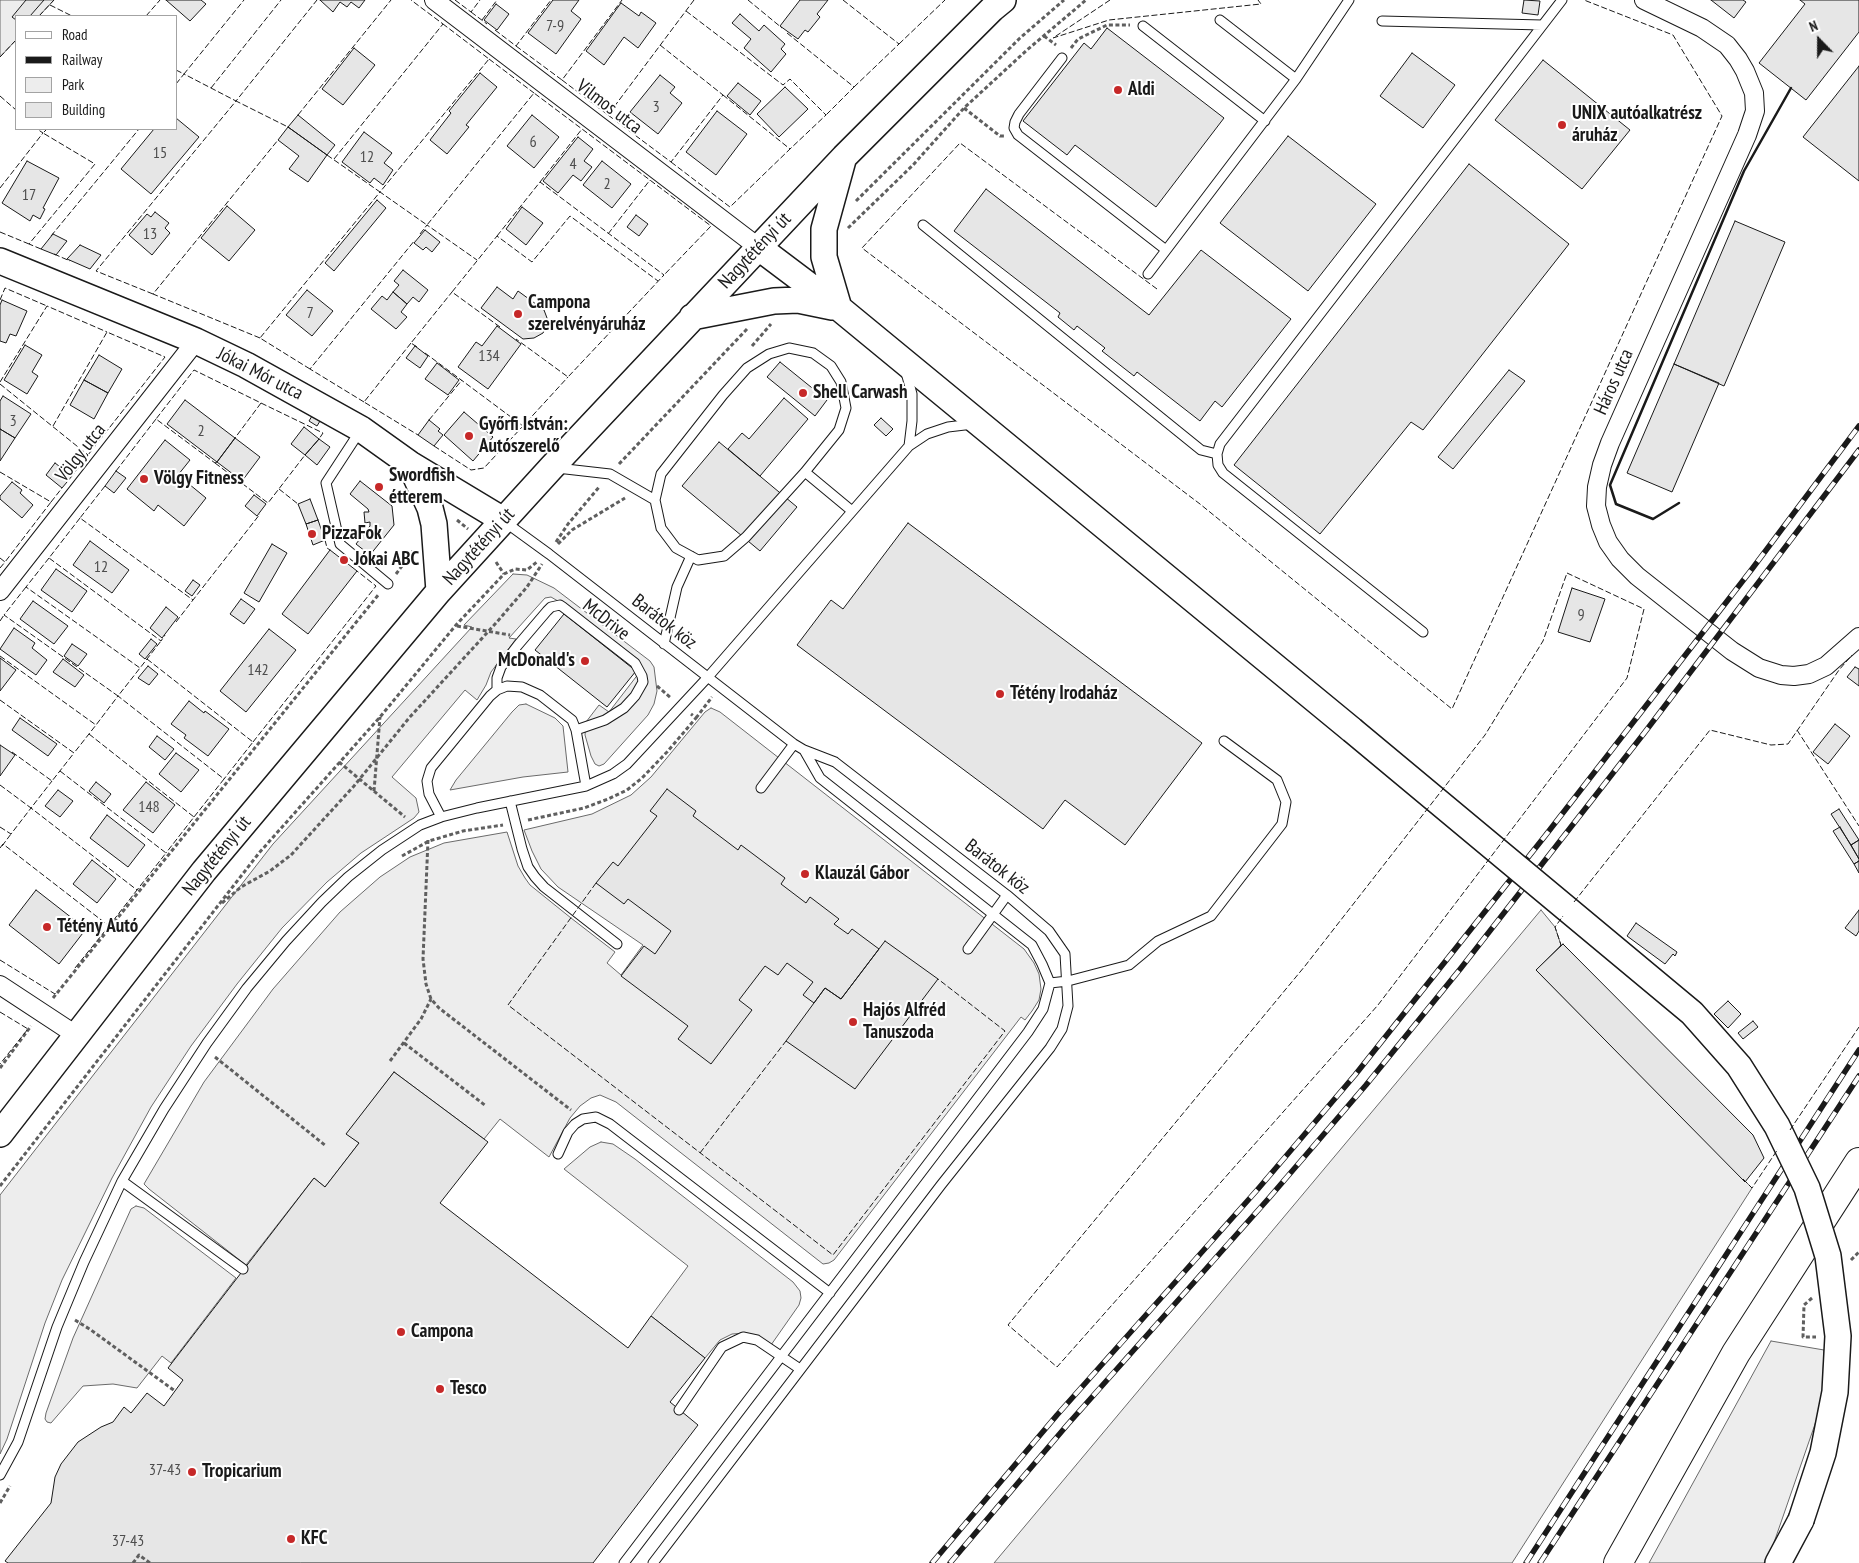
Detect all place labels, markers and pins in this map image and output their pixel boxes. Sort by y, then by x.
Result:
place label: Aldi [1128,79,1155,101]
marker: Aldi [1112,84,1124,96]
place label: UNIX autóalkatrész áruház [1572,103,1702,147]
marker: UNIX autóalkatrész áruház [1556,119,1568,131]
place label: Campona szerelvényáruház [528,292,645,336]
marker: Campona szerelvényáruház [512,308,524,320]
place label: Shell Carwash [813,382,907,404]
marker: Shell Carwash [797,387,809,399]
place label: Győrfi István: Autószerelő [479,414,568,458]
marker: Győrfi István: Autószerelő [463,430,475,442]
place label: Swordfish étterem [389,465,455,509]
place label: Völgy Fitness [154,468,244,490]
marker: Völgy Fitness [138,473,150,485]
marker: Swordfish étterem [373,481,385,493]
place label: PizzaFok [322,523,382,545]
marker: PizzaFok [306,528,318,540]
place label: Jókai ABC [354,549,419,571]
marker: Jókai ABC [338,554,350,566]
place label: McDonald's [498,650,575,672]
marker: McDonald's [579,655,591,667]
place label: Tétény Irodaház [1010,683,1118,705]
marker: Tétény Irodaház [994,688,1006,700]
place label: Klauzál Gábor [815,863,909,885]
marker: Klauzál Gábor [799,868,811,880]
place label: Tétény Autó [57,916,138,938]
marker: Tétény Autó [41,921,53,933]
place label: Hajós Alfréd Tanuszoda [863,1000,946,1044]
marker: Hajós Alfréd Tanuszoda [847,1016,859,1028]
place label: Campona [411,1321,473,1343]
marker: Campona [395,1326,407,1338]
place label: Tesco [450,1378,487,1400]
marker: Tesco [434,1383,446,1395]
place label: Tropicarium [202,1461,282,1483]
marker: Tropicarium [186,1466,198,1478]
place label: KFC [301,1528,328,1550]
marker: KFC [285,1533,297,1545]

